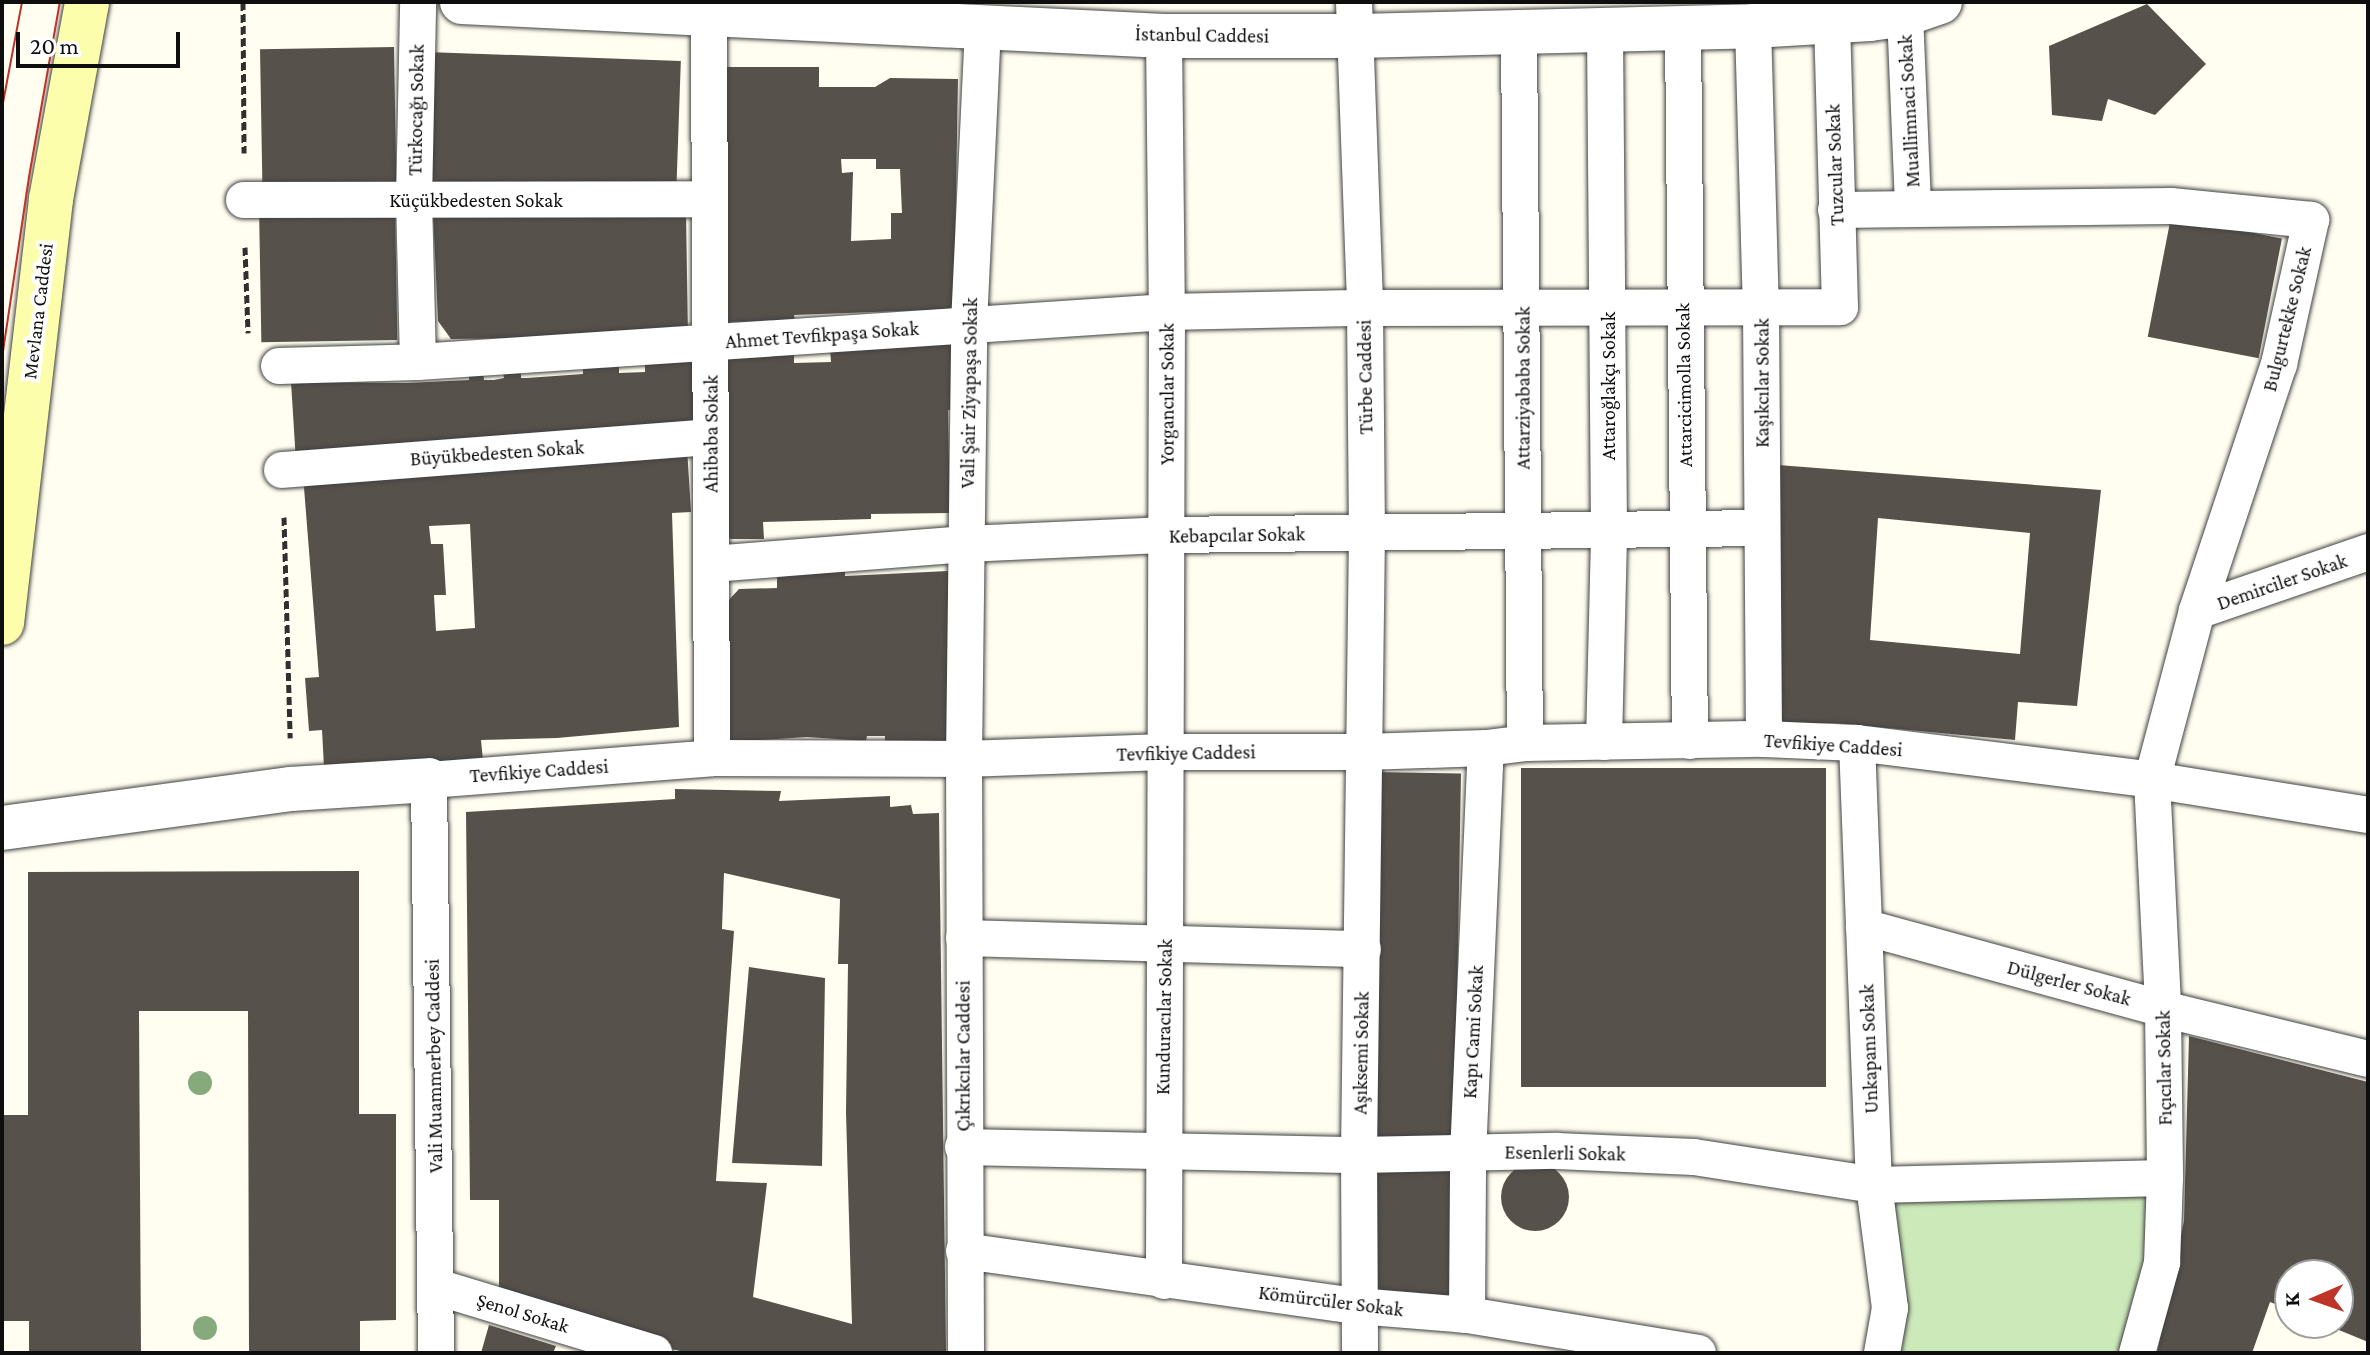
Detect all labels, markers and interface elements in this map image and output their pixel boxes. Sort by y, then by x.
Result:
scale bar [20,16,184,66]
street label: İstanbul Caddesi [1135,22,1269,48]
text: 20 m [30,32,79,59]
street label: Muallimnaci Sokak [1893,34,1925,188]
street label: Türkocağı Sokak [403,44,429,176]
street label: Tuzcular Sokak [1821,104,1849,226]
street label: Küçükbedesten Sokak [389,188,563,212]
street label: Mevlana Caddesi [18,242,58,380]
street label: Bulgurtekke Sokak [2257,244,2317,394]
street label: Vali Şair Ziyapaşa Sokak [955,297,983,489]
street label: Attarcicimolla Sokak [1671,303,1697,467]
street label: Attarziyababa Sokak [1511,307,1535,469]
street label: Attaroğlakçı Sokak [1596,312,1620,460]
street label: Ahmet Tevfikpaşa Sokak [724,316,920,354]
street label: Kaşıkcılar Sokak [1750,318,1774,448]
street label: Türbe Caddesi [1352,319,1378,435]
street label: Yorgancılar Sokak [1155,323,1179,465]
street label: Ahibaba Sokak [699,375,723,493]
street label: Büyükbedesten Sokak [409,435,585,471]
street label: Kebapcılar Sokak [1169,522,1305,548]
street label: Demirciler Sokak [2214,549,2350,615]
street label: Tevfikiye Caddesi [1763,728,1903,762]
street label: Tevfikiye Caddesi [1116,740,1256,766]
street label: Tevfikiye Caddesi [469,754,609,788]
street label: Kunduracılar Sokak [1151,939,1177,1095]
street label: Dülgerler Sokak [2005,955,2133,1011]
street label: Vali Muammerbey Caddesi [420,959,448,1173]
street label: Kapı Cami Sokak [1458,965,1488,1099]
street label: Çıkrıkcılar Caddesi [951,980,975,1132]
street label: Unkapanı Sokak [1855,984,1883,1114]
street label: Aşıksemi Sokak [1348,991,1374,1115]
street label: Fıçıcılar Sokak [2151,1010,2177,1126]
street label: Esenlerli Sokak [1504,1140,1626,1166]
north arrow [2274,1259,2354,1339]
street label: Kömürcüler Sokak [1257,1280,1405,1322]
street label: Şenol Sokak [474,1288,572,1338]
text: K [2279,1292,2304,1307]

